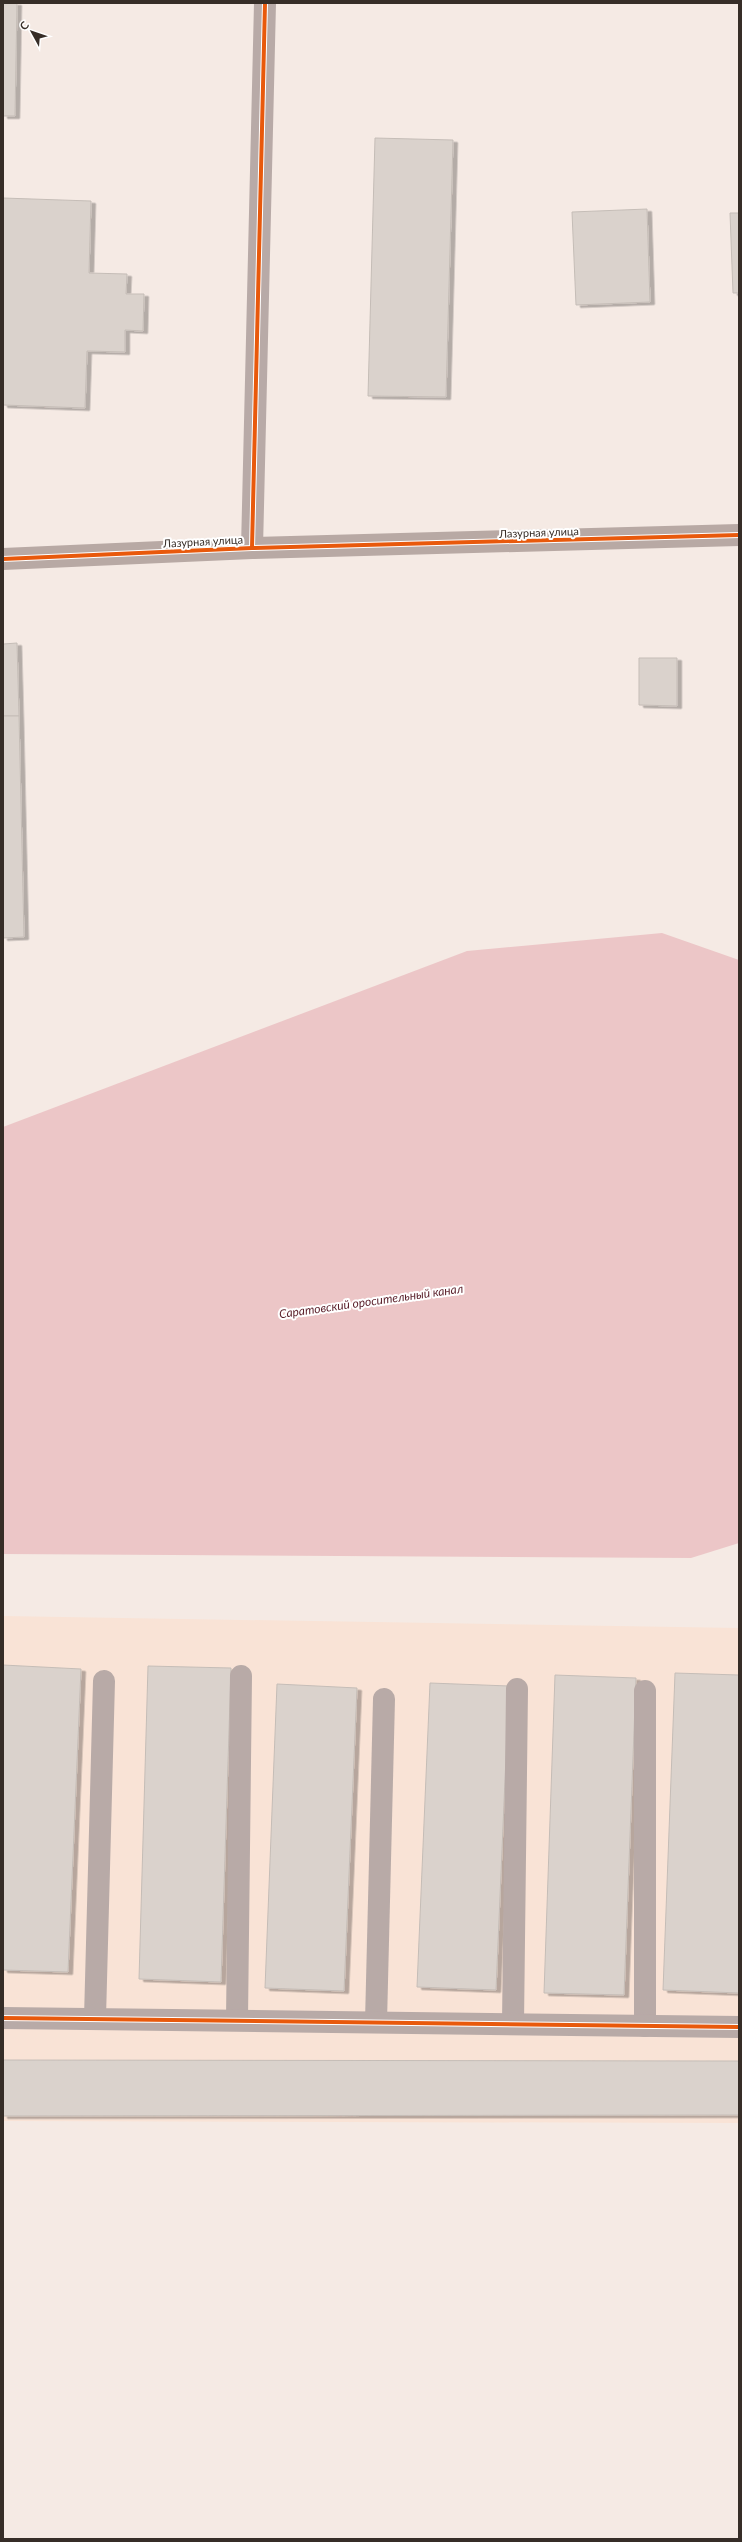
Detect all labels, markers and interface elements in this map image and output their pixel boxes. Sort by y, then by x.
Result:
north arrow [12,12,52,52]
text: С [17,18,32,32]
street label: Лазурная улица [498,524,579,540]
street label: Лазурная улица [162,532,243,550]
water label: Саратовский оросительный канал [278,1281,464,1321]

